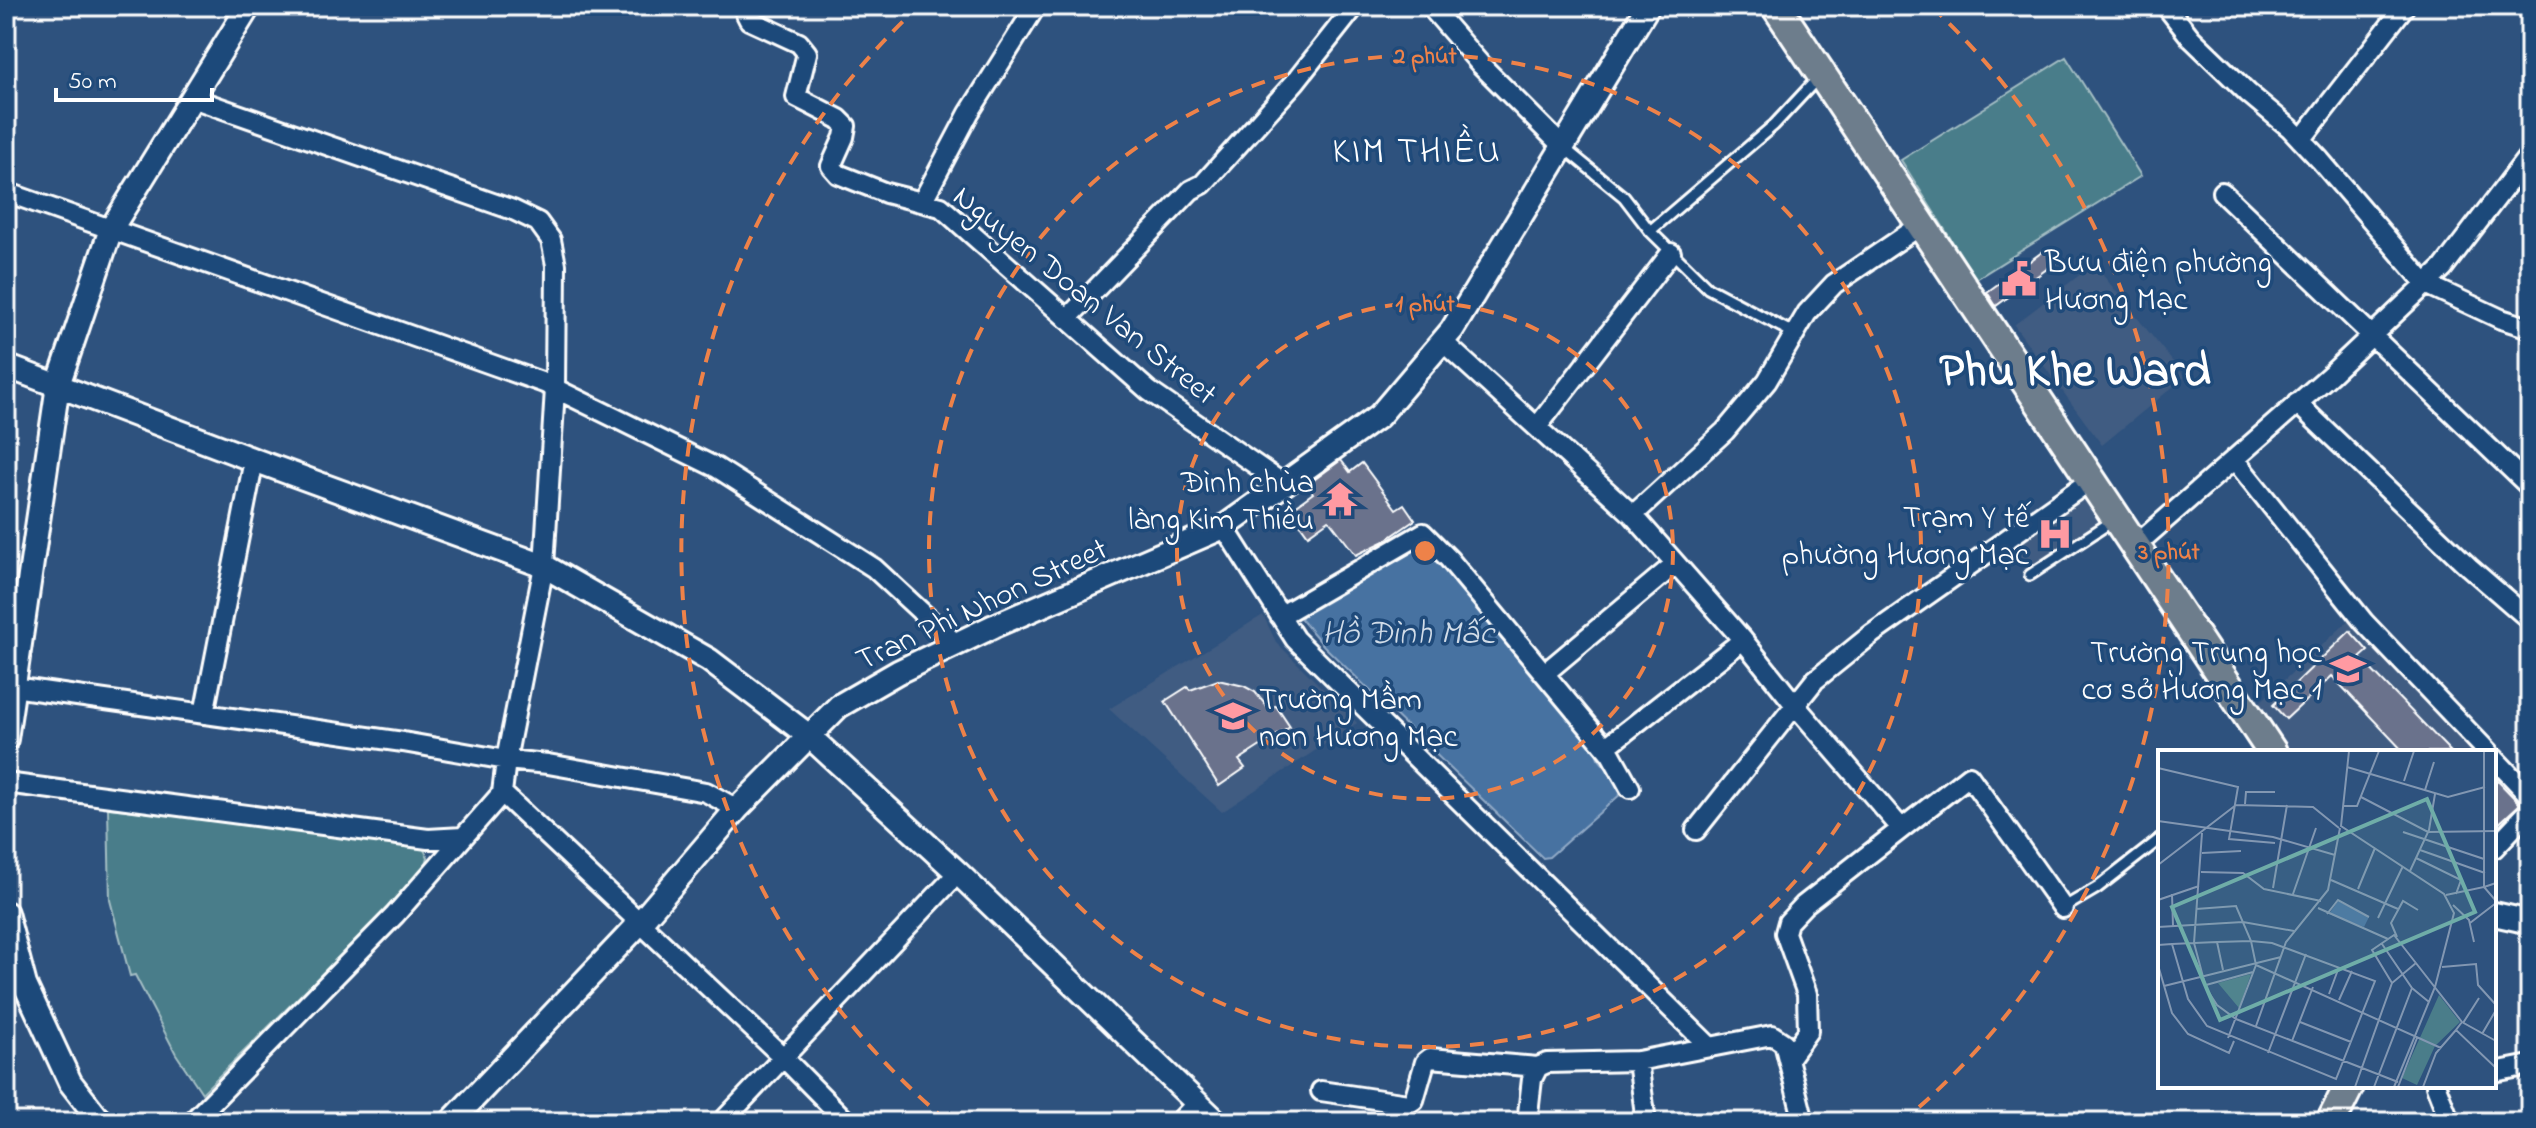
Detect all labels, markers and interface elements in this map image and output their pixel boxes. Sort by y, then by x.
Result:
text: 2 phút [1392,40,1458,75]
scale bar [56,52,212,102]
text: 50 m [68,65,117,100]
district label: KIM THIỀU [1332,124,1502,180]
street label: Nguyen Doan Van Street [942,175,1226,418]
place label: Bưu điện phường Hương Mạc [2044,241,2272,325]
public building icon: Bưu điện phường Hương Mạc [2000,260,2038,298]
text: 1 phút [1395,288,1455,323]
district label: Phu Khe Ward [1939,338,2211,408]
place label: Đình chùa làng Kim Thiều [1128,461,1314,545]
temple icon: Đình chùa làng Kim Thiều [1321,480,1359,518]
place label: Trạm Y tế phường Hương Mạc [1782,496,2032,580]
hospital icon: Trạm Y tế phường Hương Mạc [2036,515,2074,553]
street label: Tran Phi Nhon Street [849,527,1116,685]
text: 3 phút [2137,536,2201,571]
centre of rings [1411,537,1439,565]
water label: Hồ Đình Mấc [1322,610,1496,660]
place label: Trường Trung học cơ sở Hương Mạc 1 [2082,631,2323,715]
school or university icon: Trường Trung học cơ sở Hương Mạc 1 [2329,650,2367,688]
place label: Trường Mầm non Hương Mạc [1259,678,1459,762]
school or university icon: Trường Mầm non Hương Mạc [1214,697,1252,735]
inset map [2158,750,2496,1088]

